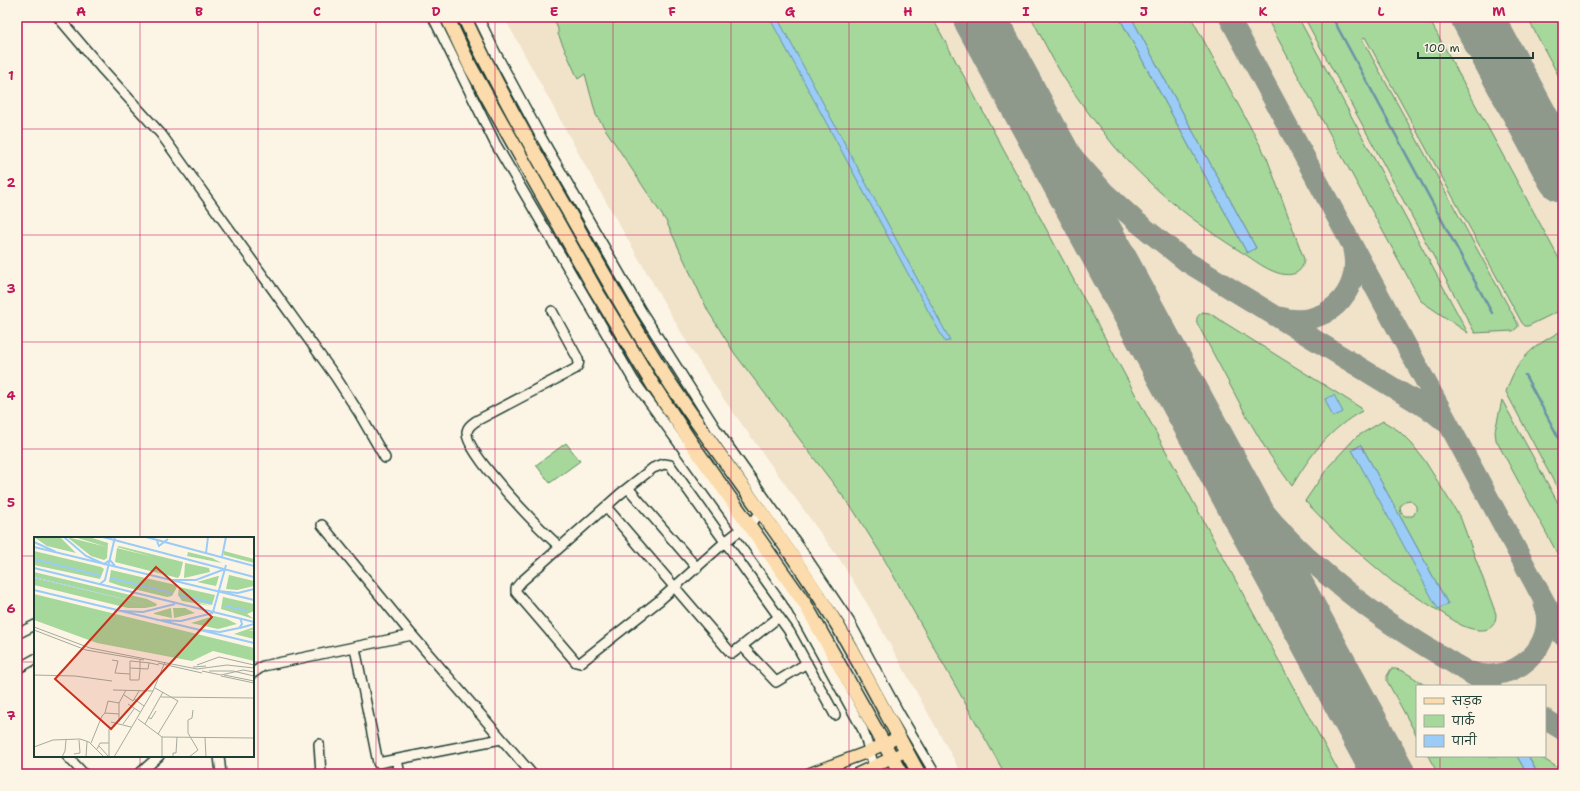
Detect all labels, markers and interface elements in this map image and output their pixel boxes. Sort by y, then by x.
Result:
text: A [76,3,86,20]
text: B [195,3,203,20]
text: C [313,3,321,20]
text: D [431,3,441,20]
text: E [550,3,559,20]
text: F [668,3,676,20]
text: G [785,3,796,20]
text: H [903,3,913,20]
text: I [1022,3,1030,20]
text: J [1140,3,1148,20]
text: K [1259,3,1268,20]
text: L [1377,3,1385,20]
text: M [1492,3,1506,20]
scale bar [1418,34,1533,60]
text: 100 m [1424,40,1460,56]
text: 1 [8,67,14,84]
text: 2 [6,174,16,191]
text: 3 [6,280,16,297]
text: 4 [6,387,16,404]
text: 5 [7,494,15,511]
inset map [34,537,254,757]
text: 6 [6,600,16,617]
legend [1416,685,1546,757]
text: सड़क [1451,693,1483,709]
text: 7 [6,707,16,724]
text: पार्क [1451,711,1476,729]
text: पानी [1451,732,1477,749]

